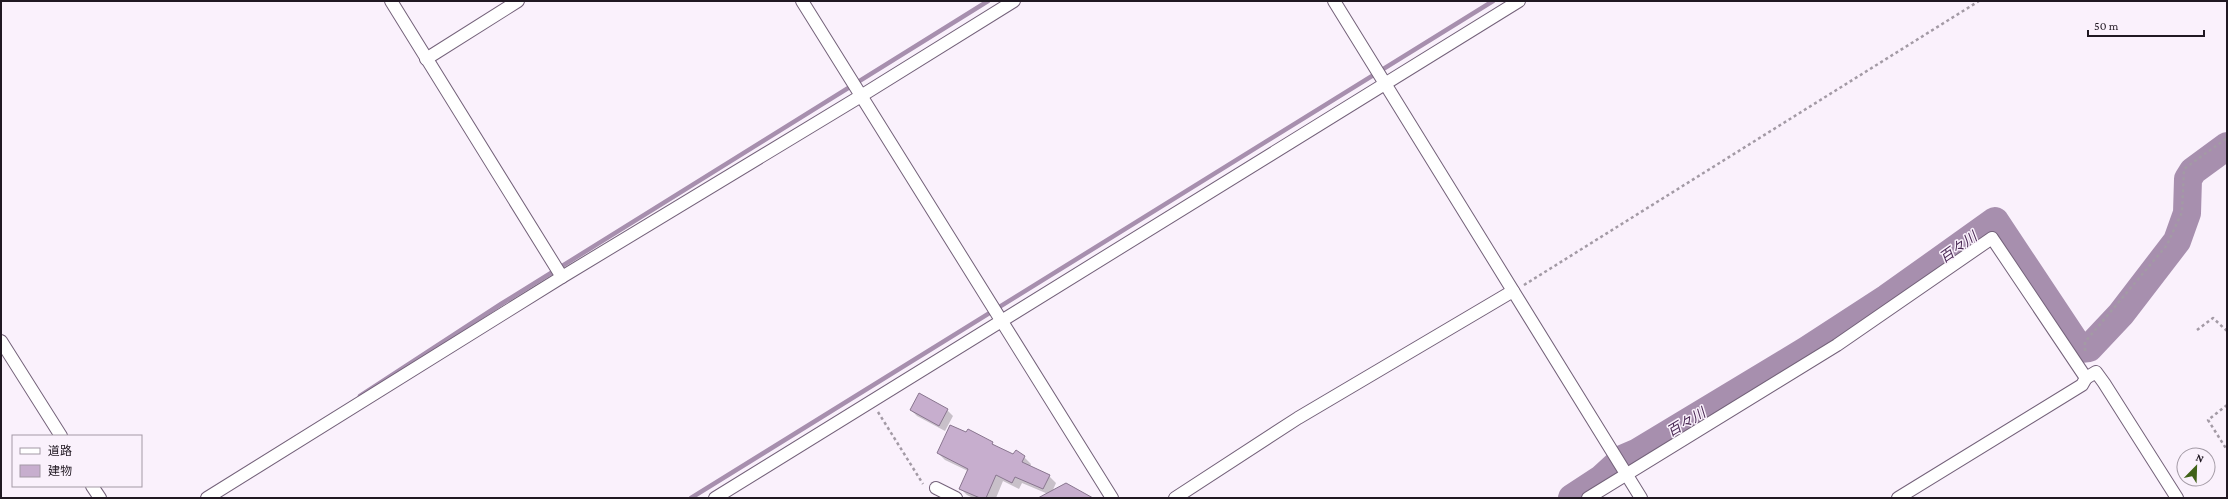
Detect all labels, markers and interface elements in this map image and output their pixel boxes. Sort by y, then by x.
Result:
scale bar [2088,12,2204,38]
text: 50 m [2094,19,2119,33]
water label: 百々川 [1936,227,1981,266]
water label: 百々川 [1664,403,1710,440]
legend [12,435,142,487]
text: 道路 [48,444,72,458]
north arrow [2176,447,2216,487]
text: N [2194,451,2206,465]
text: 建物 [48,464,72,478]

